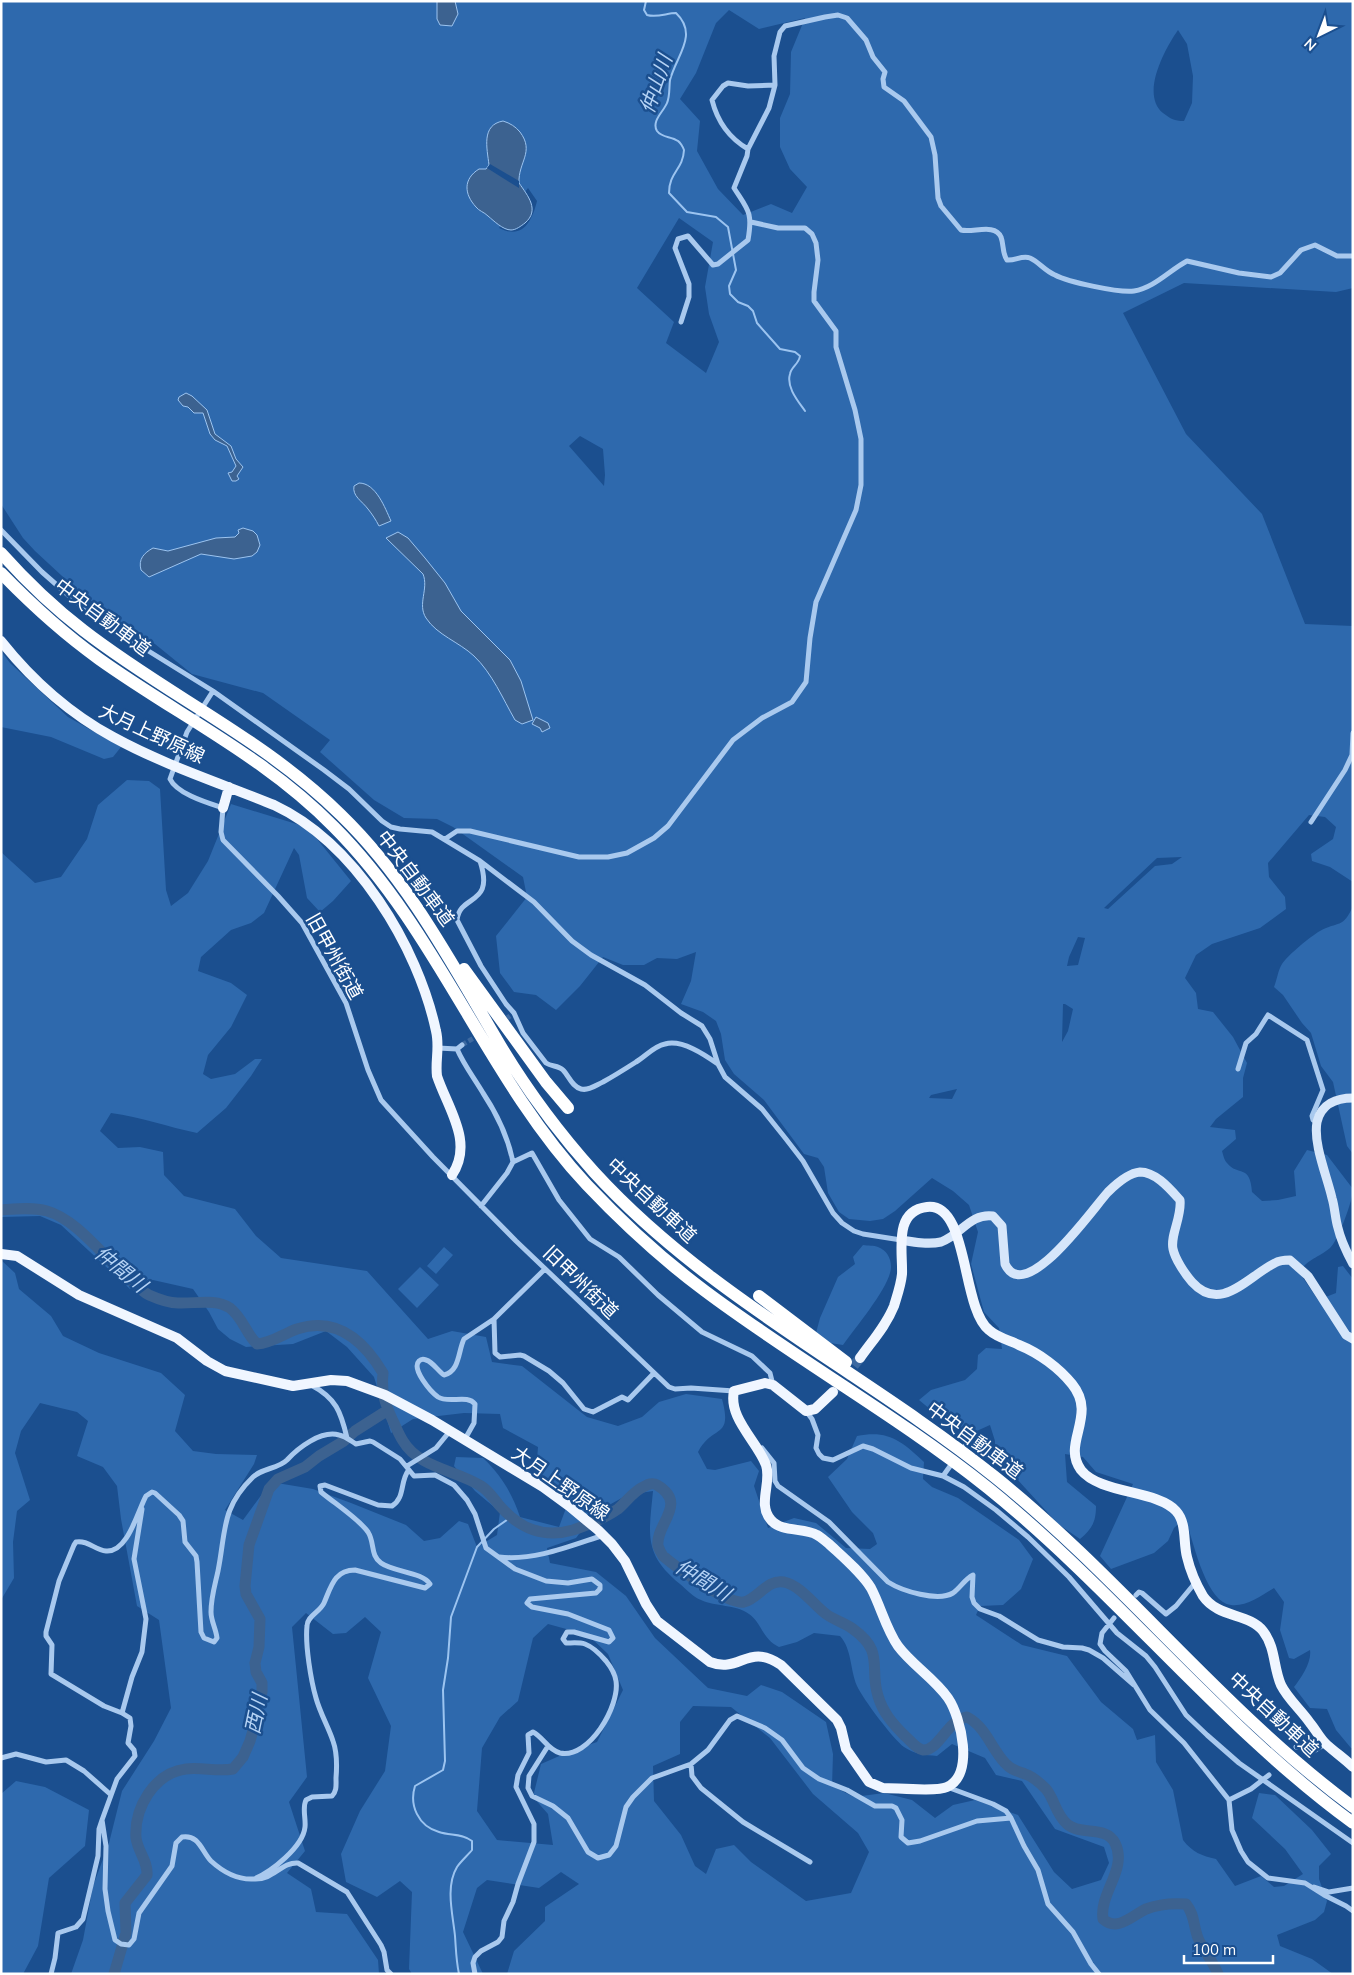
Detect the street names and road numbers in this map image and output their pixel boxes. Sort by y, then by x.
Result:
street label: 中央自動車道 [50,573,156,661]
street label: 大月上野原線 [95,698,209,768]
street label: 中央自動車道 [372,825,460,931]
street label: 旧甲州街道 [301,909,369,1003]
street label: 中央自動車道 [602,1152,702,1248]
street label: 旧甲州街道 [538,1240,624,1324]
street label: 中央自動車道 [922,1396,1028,1484]
street label: 大月上野原線 [507,1440,615,1526]
street label: 中央自動車道 [1224,1666,1324,1762]

